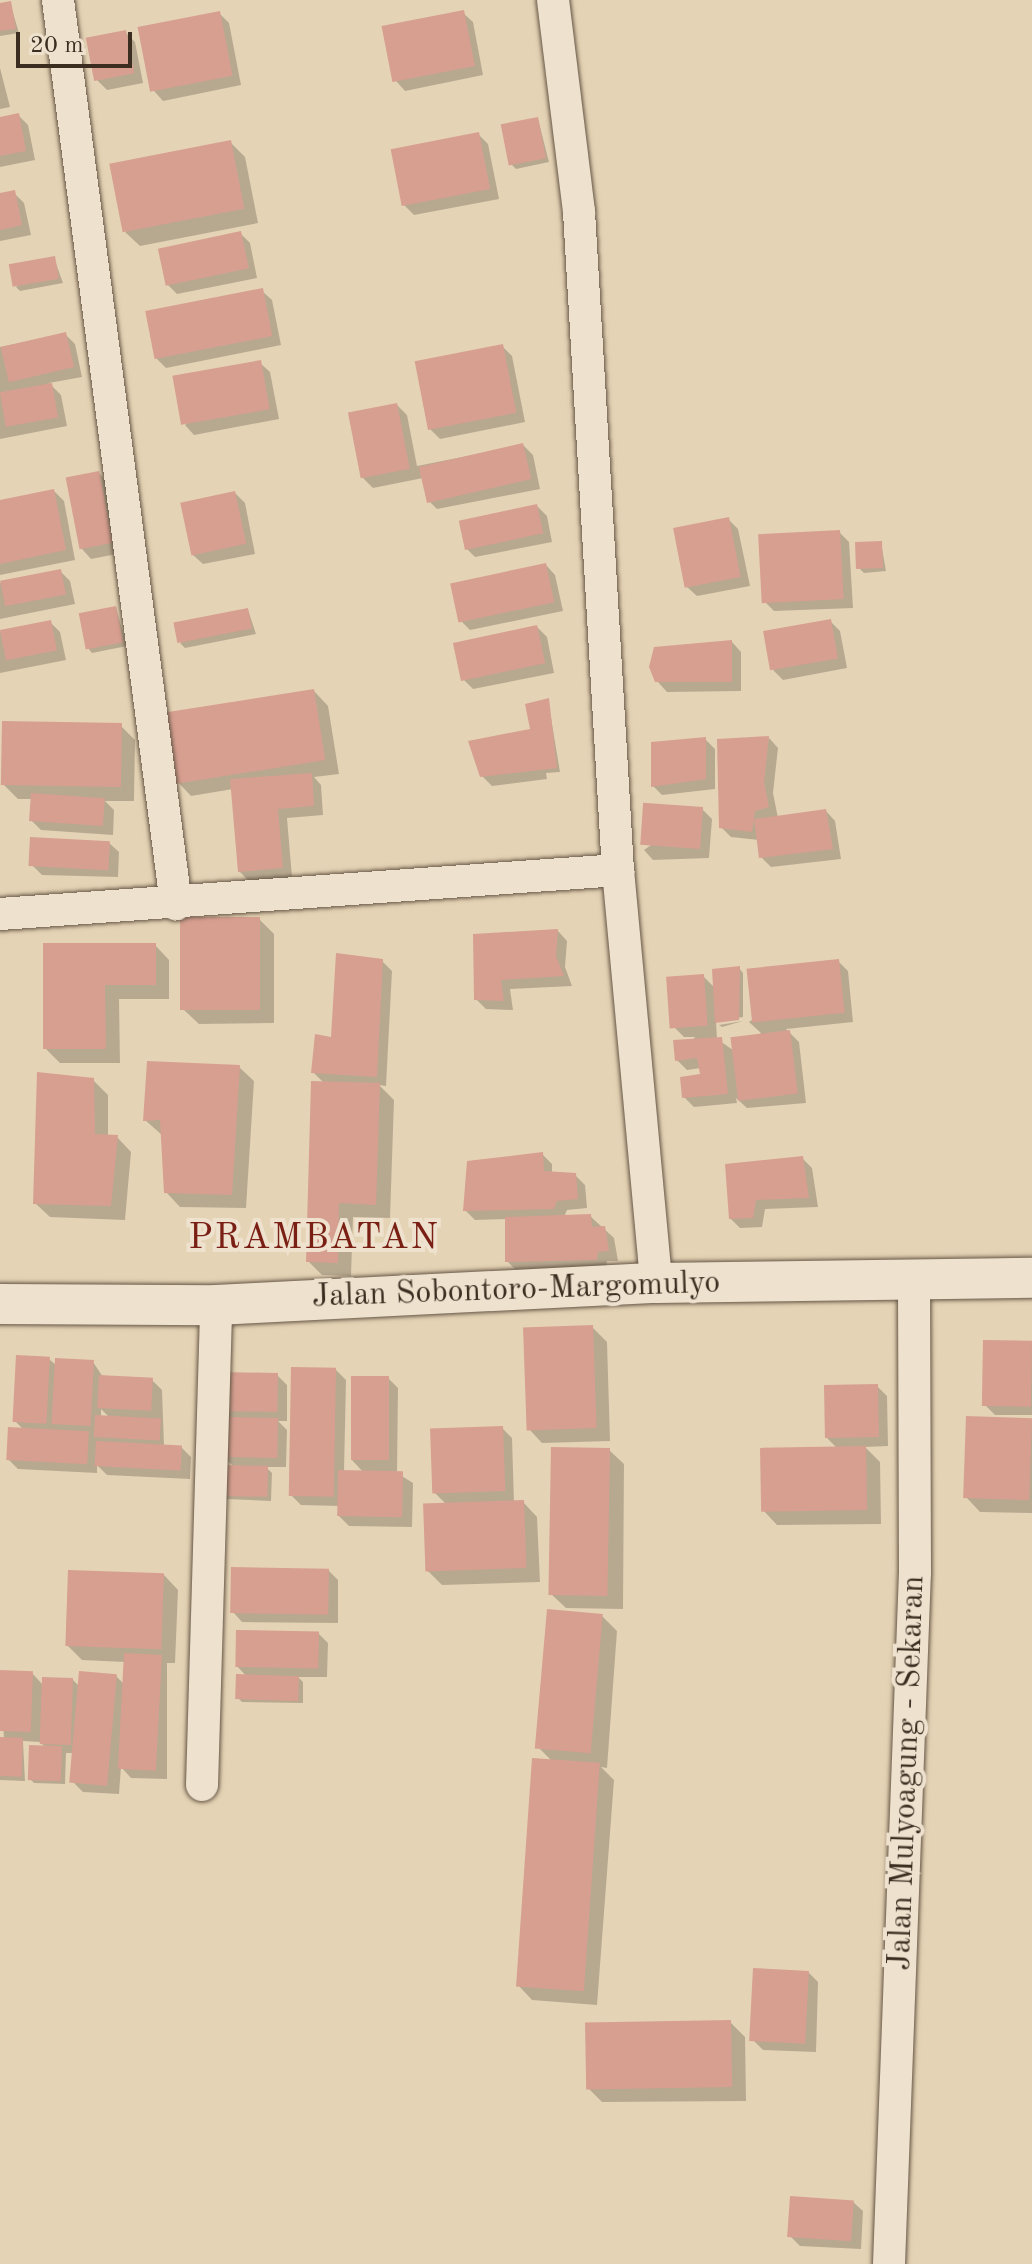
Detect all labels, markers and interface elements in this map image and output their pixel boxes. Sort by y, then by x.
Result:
scale bar [20,16,136,66]
text: 20 m [30,34,84,58]
district label: PRAMBATAN [188,1218,440,1262]
street label: Jalan Sobontoro-Margomulyo [311,1265,721,1317]
street label: Jalan Mulyoagung - Sekaran [882,1575,934,1971]

